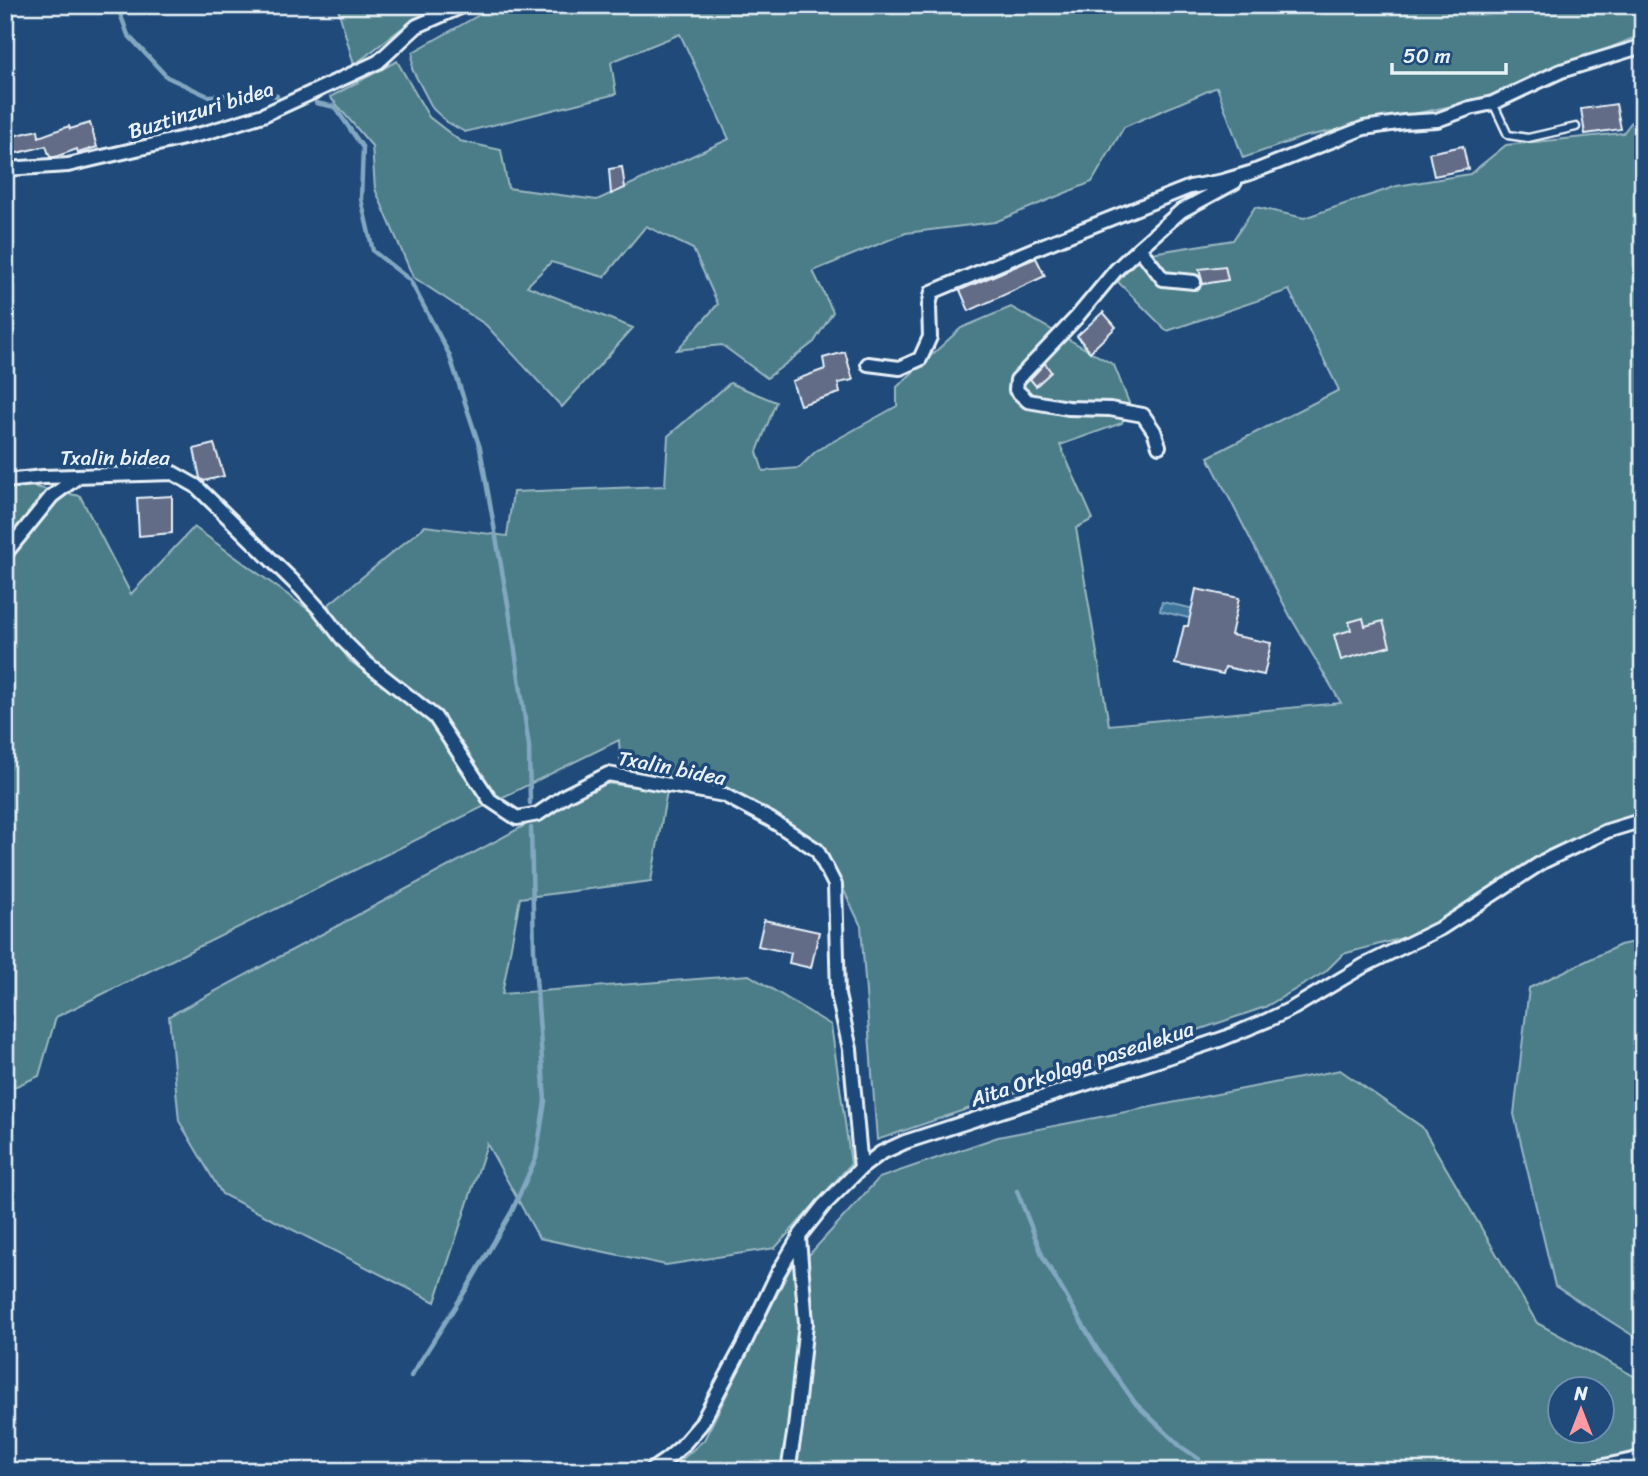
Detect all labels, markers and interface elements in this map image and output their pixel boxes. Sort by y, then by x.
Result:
scale bar [1392,32,1506,76]
text: 50 m [1403,37,1451,75]
street label: Buztinzuri bidea [123,70,279,150]
street label: Txalin bidea [60,439,170,477]
street label: Txalin bidea [615,739,730,797]
street label: Aita Orkolaga pasealekua [964,1010,1199,1118]
north arrow [1546,1374,1616,1444]
text: N [1573,1377,1588,1410]

